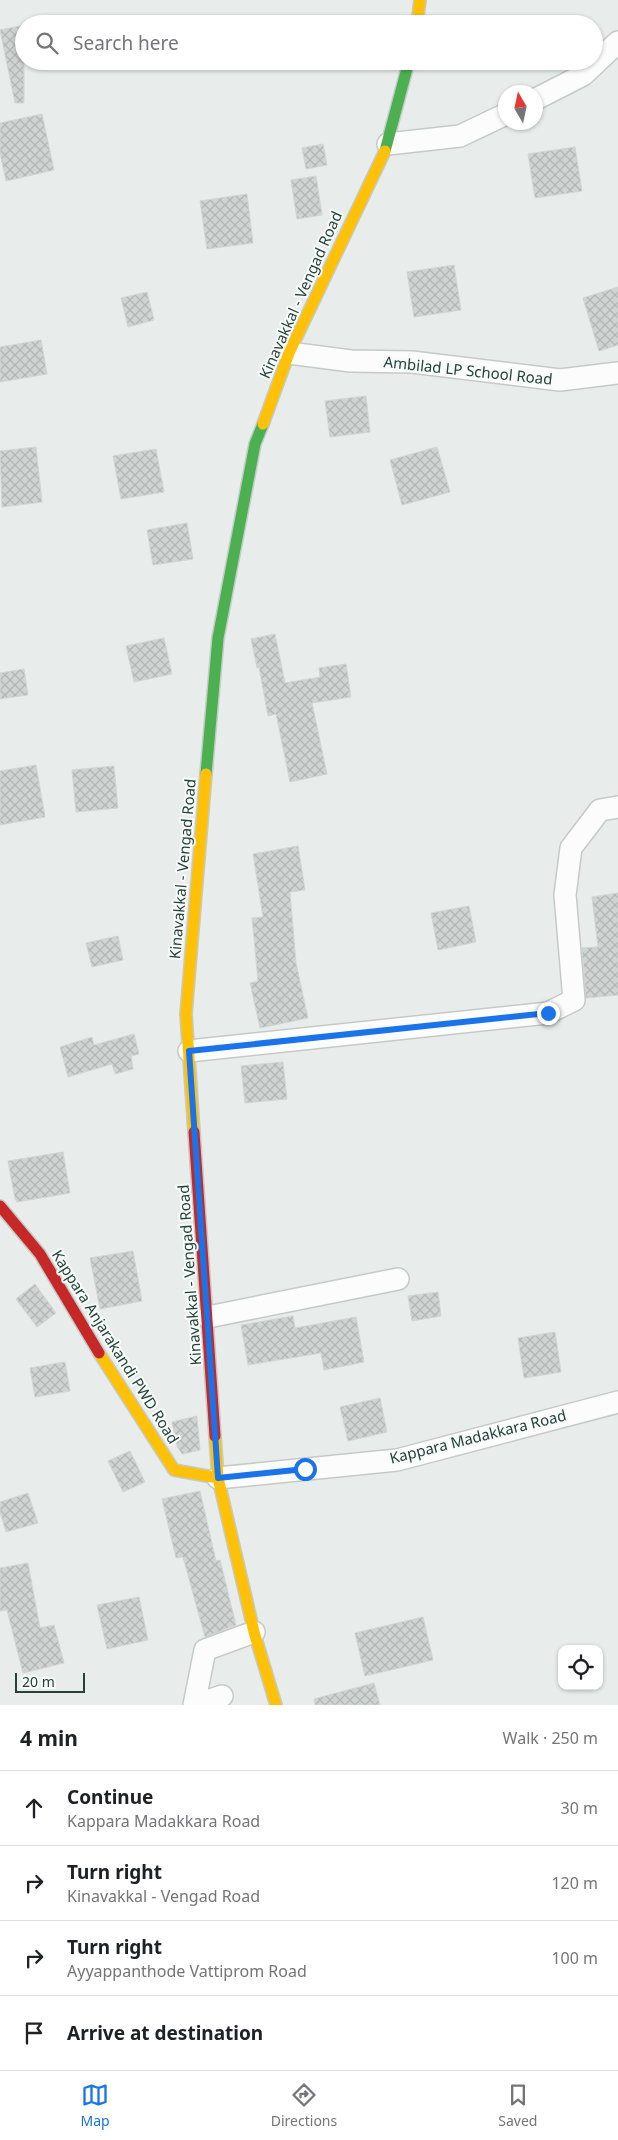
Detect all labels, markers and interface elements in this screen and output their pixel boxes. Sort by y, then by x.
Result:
search box [15,15,603,70]
icon: search [33,29,61,57]
text: Search here [73,30,179,56]
north arrow [498,85,543,130]
street label: Kinavakkal - Vengad Road [254,208,346,381]
street label: Ambilad LP School Road [383,351,553,389]
street label: Kinavakkal - Vengad Road [164,778,200,960]
route end [537,1002,560,1025]
street label: Kinavakkal - Vengad Road [173,1184,205,1366]
street label: Kappara Anjarakandi PWD Road [48,1246,184,1447]
street label: Kappara Madakkara Road [387,1404,568,1468]
route start [294,1458,317,1481]
map controls [558,1645,603,1690]
button: locate [558,1645,603,1690]
scale bar [15,1670,85,1693]
text: 20 m [22,1672,55,1691]
text: 4 min [20,1724,78,1752]
text: Walk · 250 m [503,1727,598,1749]
text: Continue [67,1784,153,1810]
icon: ahead [20,1794,48,1822]
text: 30 m [561,1797,598,1819]
text: Kappara Madakkara Road [67,1810,260,1832]
text: Turn right [67,1859,162,1885]
icon: right [20,1869,48,1897]
text: 120 m [551,1872,598,1894]
text: Kinavakkal - Vengad Road [67,1885,260,1907]
text: Turn right [67,1934,162,1960]
icon: right [20,1944,48,1972]
text: 100 m [551,1947,598,1969]
text: Ayyappanthode Vattiprom Road [67,1960,307,1982]
icon: arrive [20,2019,48,2047]
text: Arrive at destination [67,2020,263,2046]
tab: Map [81,2081,110,2130]
tab: Directions [271,2081,337,2130]
tab: Saved [498,2081,537,2130]

